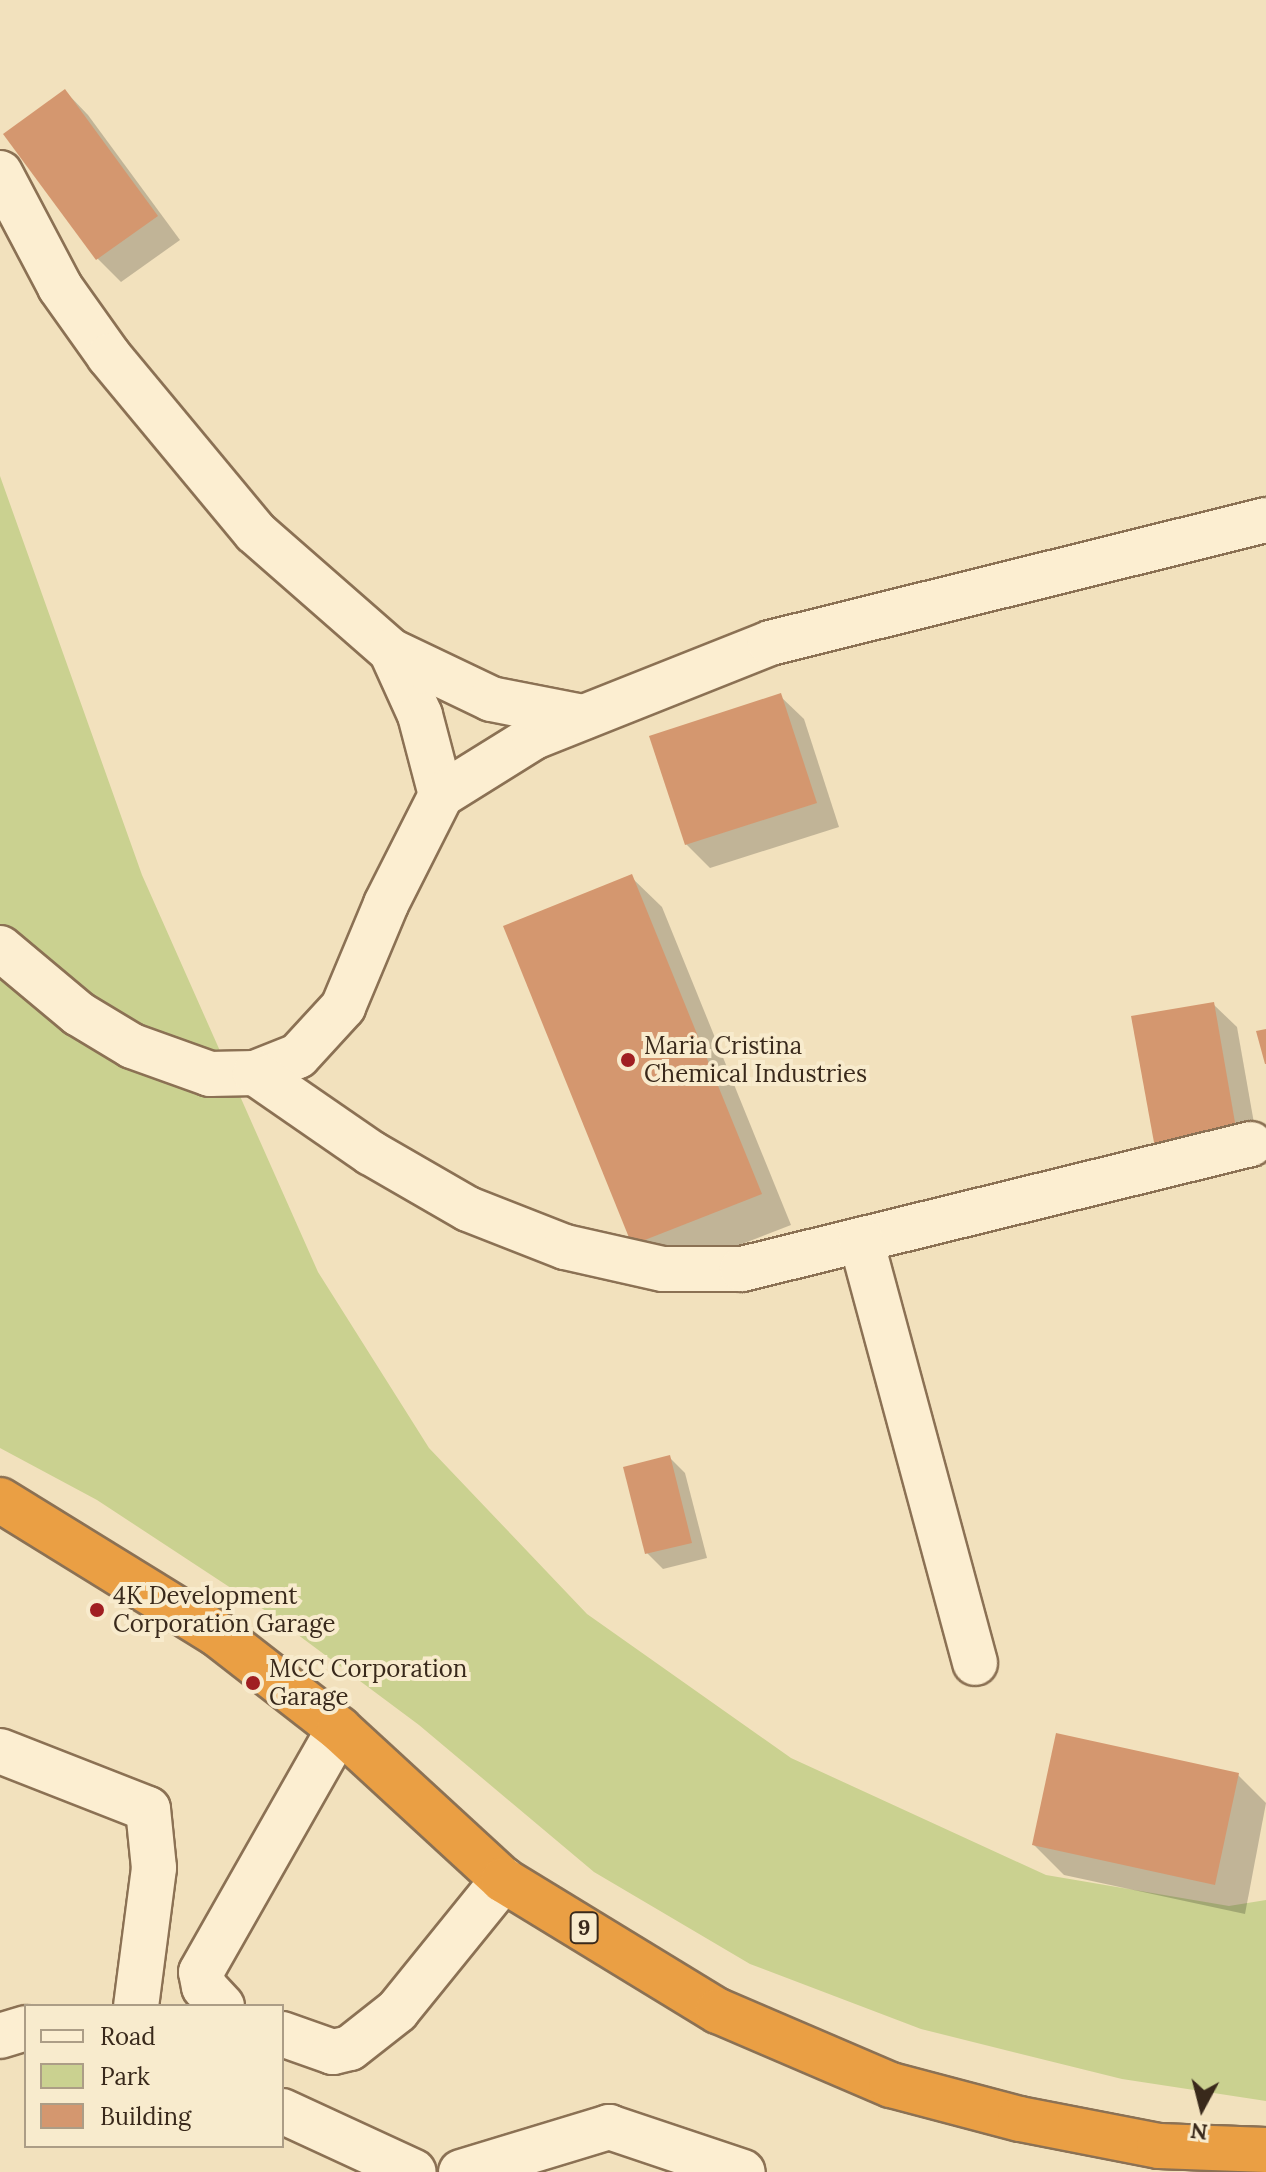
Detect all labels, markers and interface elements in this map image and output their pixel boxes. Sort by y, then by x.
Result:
place label: Maria Cristina Chemical Industries [644,1032,867,1088]
marker: Maria Cristina Chemical Industries [619,1051,637,1069]
place label: 4K Development Corporation Garage [113,1582,335,1638]
marker: 4K Development Corporation Garage [88,1601,106,1619]
place label: MCC Corporation Garage [269,1655,467,1711]
marker: MCC Corporation Garage [244,1674,262,1692]
road number: 9 [568,1910,600,1946]
legend [24,2004,284,2148]
text: Road [100,2021,156,2052]
text: Park [100,2061,150,2092]
north arrow [1162,2068,1242,2148]
text: Building [100,2101,191,2132]
text: N [1189,2117,1209,2147]

